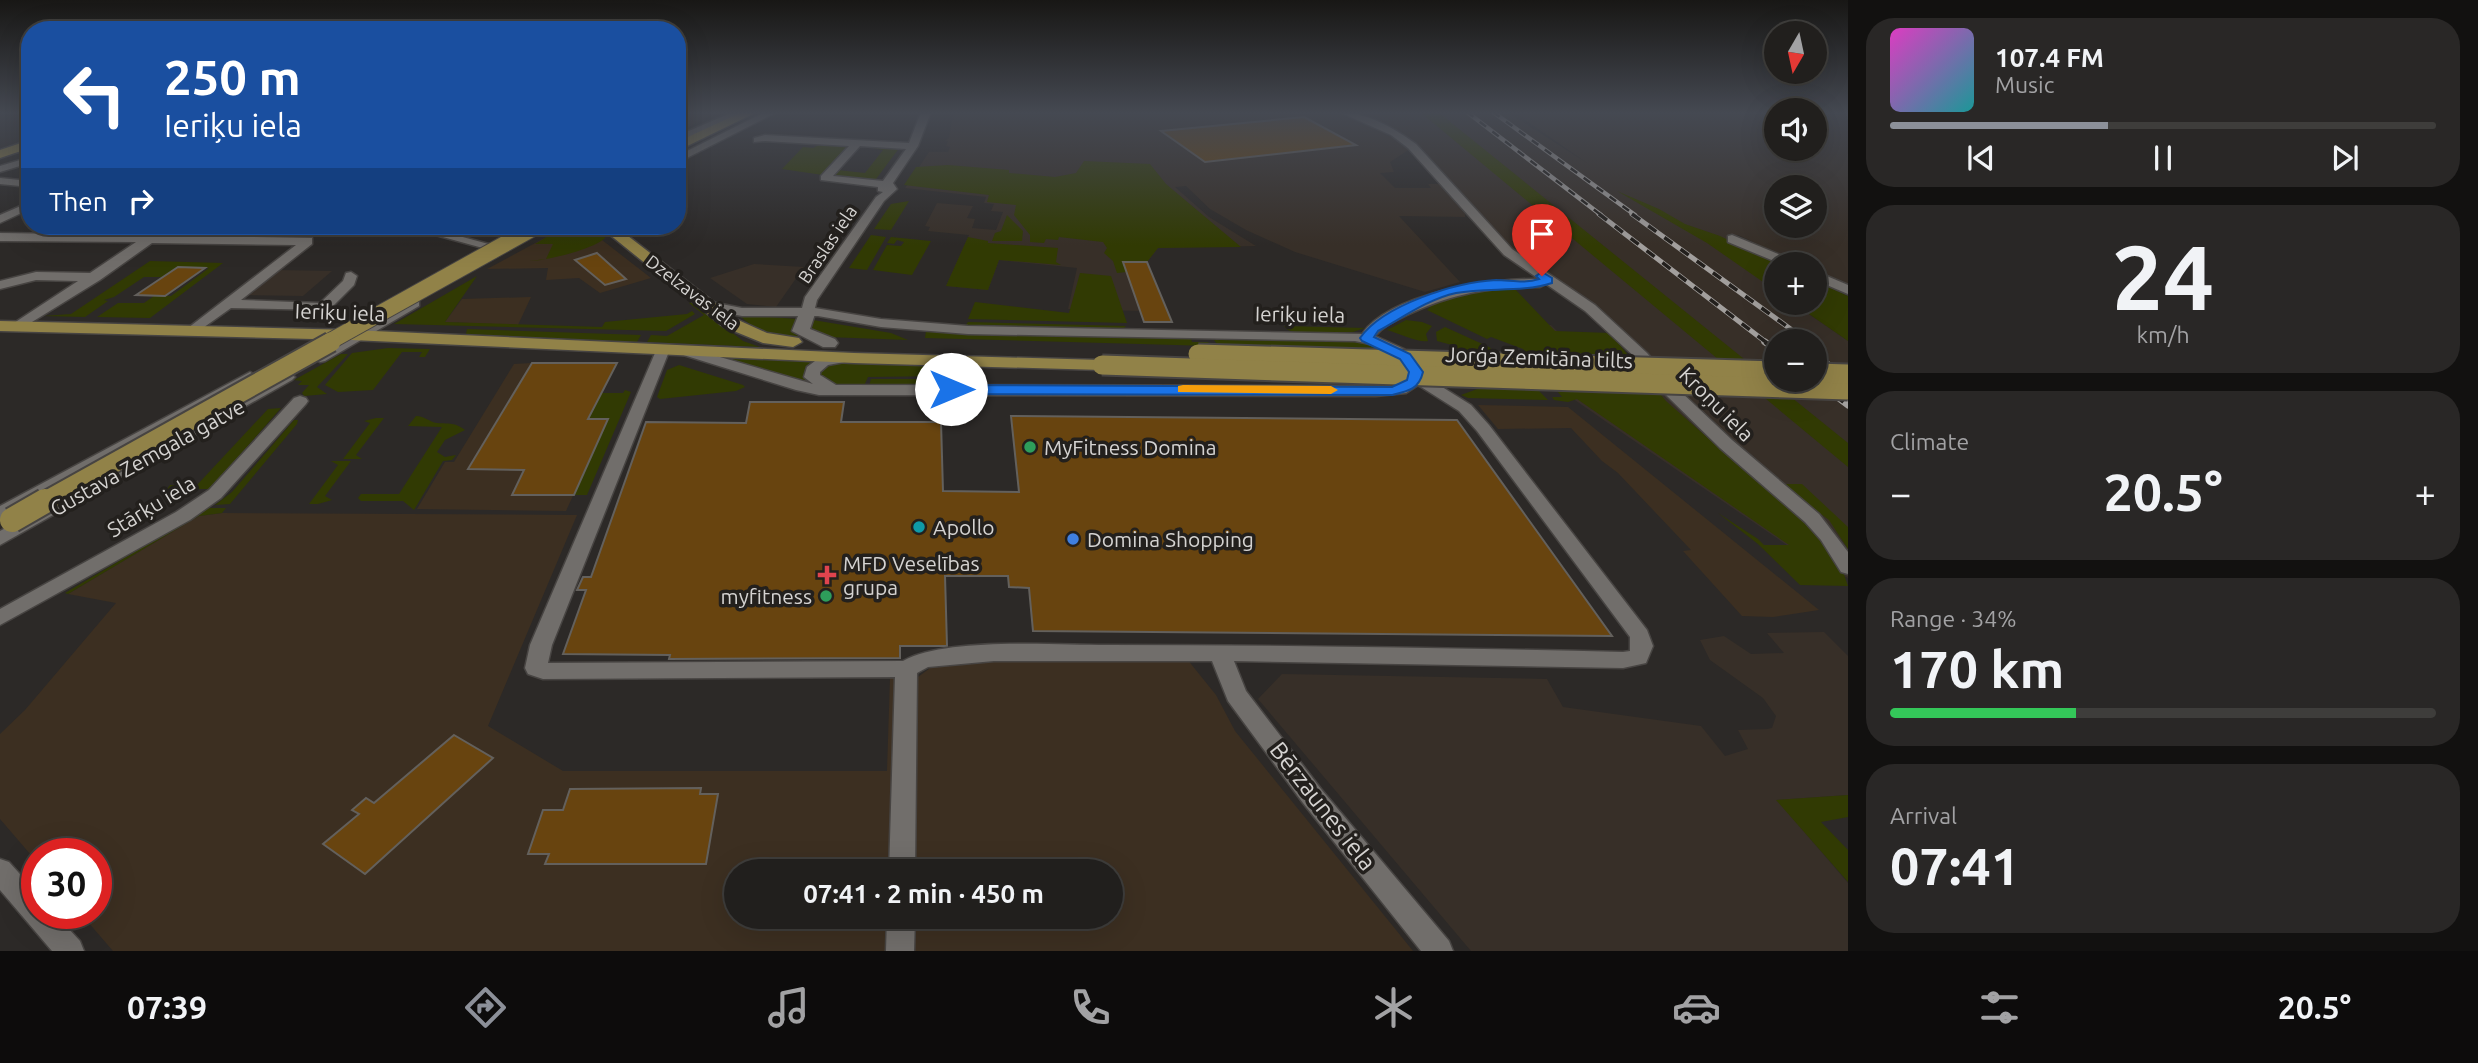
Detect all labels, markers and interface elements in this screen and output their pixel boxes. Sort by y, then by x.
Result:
north arrow [1764,21,1827,84]
map controls [1764,21,1827,392]
text: 107.4 FM [1995,43,2104,72]
icon: left [49,49,140,140]
text: 250 m [164,49,301,104]
text: Music [1995,72,2054,97]
button: sound [1764,98,1827,161]
text: Ieriķu iela [164,107,302,143]
icon: previous [1962,139,2000,177]
icon: pause [2144,139,2182,177]
icon: next [2326,139,2364,177]
button: layers [1764,175,1827,238]
icon: right [122,182,160,220]
text: Then [49,187,108,216]
street label: Braslas iela [794,201,860,287]
pin [1512,204,1572,276]
icon: arrive [1523,215,1561,253]
text: 24 [2112,225,2214,327]
street label: Dzelzavas iela [643,251,743,333]
button: + [1764,252,1827,315]
street label: Ieriķu iela [294,298,386,326]
street label: Ieriķu iela [1255,301,1345,327]
text: km/h [2136,322,2190,347]
button: − [1764,329,1827,392]
street label: Jorģa Zemitāna tilts [1445,342,1633,372]
position arrow [914,352,988,426]
street label: Kroņu iela [1675,362,1759,446]
street label: Gustava Zemgala gatve [46,394,248,520]
text: Climate [1890,429,1969,454]
place label: MyFitness Domina [1044,435,1217,459]
marker: MyFitness Domina [1022,439,1038,455]
text: 20.5° [2103,463,2223,521]
street label: Stārķu iela [103,470,199,542]
text: − [1890,472,1911,514]
text: + [2415,472,2436,514]
place label: Apollo [933,515,995,539]
marker: Apollo [911,519,927,535]
place label: Domina Shopping [1087,527,1254,551]
marker: Domina Shopping [1065,531,1081,547]
place label: MFD Veselības grupa [843,551,980,599]
marker: MFD Veselības grupa [817,565,837,585]
place label: myfitness [721,584,812,608]
marker: myfitness [818,588,834,604]
text: Range · 34% [1890,606,2017,631]
text: 170 km [1890,640,2064,698]
street label: Bērzaunes iela [1265,737,1381,875]
text: Arrival [1890,803,1957,828]
text: 07:41 [1890,837,2020,895]
speed limit sign: 30 [21,838,112,929]
text: 07:41 · 2 min · 450 m [803,879,1044,908]
icon: directions [461,983,510,1032]
icon: music [764,983,813,1032]
icon: phone [1066,983,1115,1032]
icon: climate [1369,983,1418,1032]
icon: car [1672,983,1721,1032]
icon: filters [1975,983,2024,1032]
text: 07:39 [127,989,207,1025]
text: 20.5° [2278,989,2351,1025]

